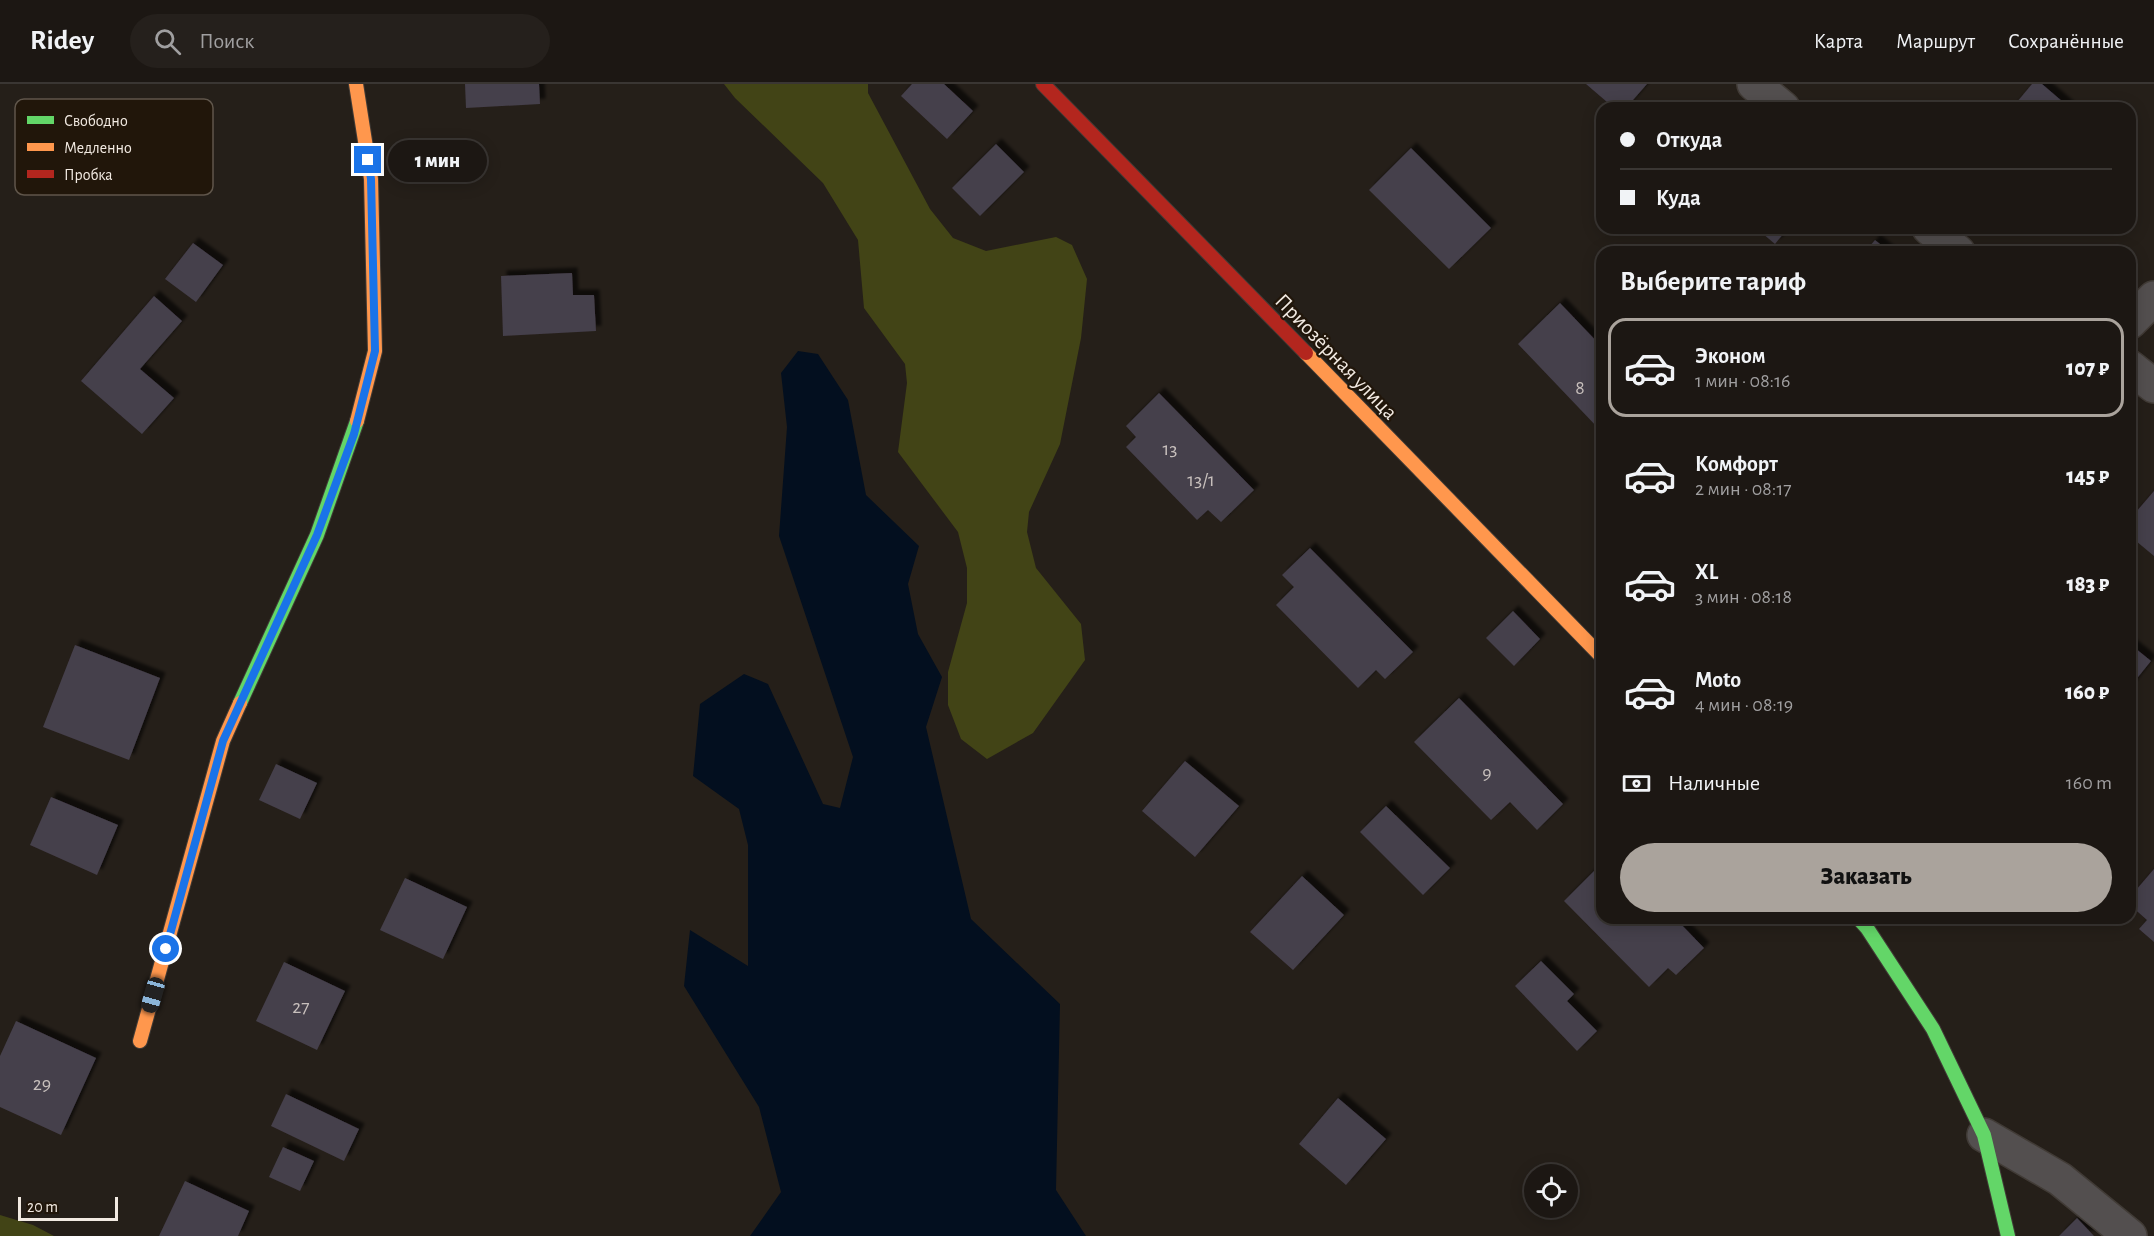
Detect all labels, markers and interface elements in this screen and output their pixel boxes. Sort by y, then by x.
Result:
search box [130,14,550,68]
icon: search [151,25,184,58]
text: Ridey [30,27,94,55]
text: Поиск [199,30,254,52]
text: Карта [1814,31,1863,52]
text: Маршрут [1896,31,1975,52]
text: Сохранённые [2008,31,2124,52]
legend [15,99,213,195]
text: Свободно [64,113,128,129]
text: Откуда [1656,129,1722,151]
callout: 1 мин [389,139,488,181]
text: Медленно [64,140,132,156]
route end [354,146,381,173]
text: 1 мин [415,151,460,171]
text: Пробка [64,167,113,183]
text: Куда [1656,187,1701,209]
text: Выберите тариф [1620,268,1806,295]
street label: Приозёрная улица [1271,290,1402,424]
icon: car [1623,341,1677,395]
text: Эконом [1695,345,1766,367]
text: 107 ₽ [2066,357,2109,379]
text: 1 мин · 08:16 [1695,371,1790,391]
house number: 8 [1575,378,1585,398]
house number: 13 [1162,439,1178,459]
icon: car [1623,449,1677,503]
text: Комфорт [1695,453,1778,475]
text: 145 ₽ [2066,465,2109,487]
house number: 13/1 [1187,470,1215,490]
text: 2 мин · 08:17 [1695,479,1792,499]
icon: car [1623,557,1677,611]
text: XL [1695,561,1718,583]
text: 183 ₽ [2066,573,2109,595]
text: 3 мин · 08:18 [1695,587,1792,607]
icon: car [1623,665,1677,719]
text: Moto [1695,669,1741,691]
text: 160 ₽ [2065,681,2109,703]
text: 4 мин · 08:19 [1695,695,1793,715]
house number: 9 [1482,763,1492,783]
icon: cash [1620,767,1653,800]
text: Наличные [1668,772,1760,794]
text: 160 m [2066,773,2112,793]
button: Заказать [1620,843,2112,912]
route start [152,935,179,962]
car [139,975,167,1015]
house number: 27 [292,997,310,1017]
house number: 29 [33,1074,51,1094]
map controls [1524,1164,1578,1218]
button: locate [1524,1164,1578,1218]
scale bar [18,1194,118,1222]
text: 20 m [27,1199,58,1215]

